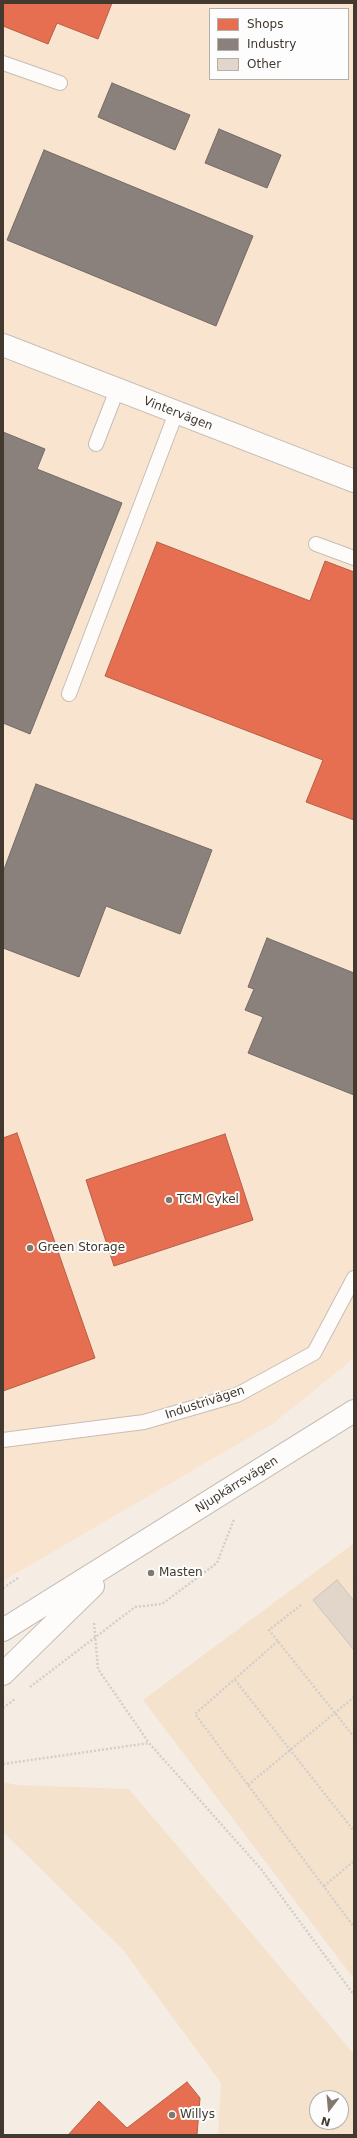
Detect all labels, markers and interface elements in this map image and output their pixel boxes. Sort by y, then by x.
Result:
legend [209,8,349,80]
text: Shops [247,17,283,31]
text: Industry [247,37,296,51]
text: Other [247,57,281,71]
street label: Vintervägen [141,394,215,434]
place label: TCM Cykel [177,1193,239,1207]
marker: TCM Cykel [164,1195,174,1205]
place label: Green Storage [38,1241,125,1255]
marker: Green Storage [25,1243,35,1253]
street label: Industrivägen [163,1383,247,1423]
street label: Njupkärrsvägen [193,1454,281,1516]
place label: Masten [159,1566,203,1580]
marker: Masten [146,1568,156,1578]
north arrow [309,2090,349,2130]
place label: Willys [180,2108,215,2122]
marker: Willys [167,2110,177,2120]
text: N [320,2114,332,2129]

